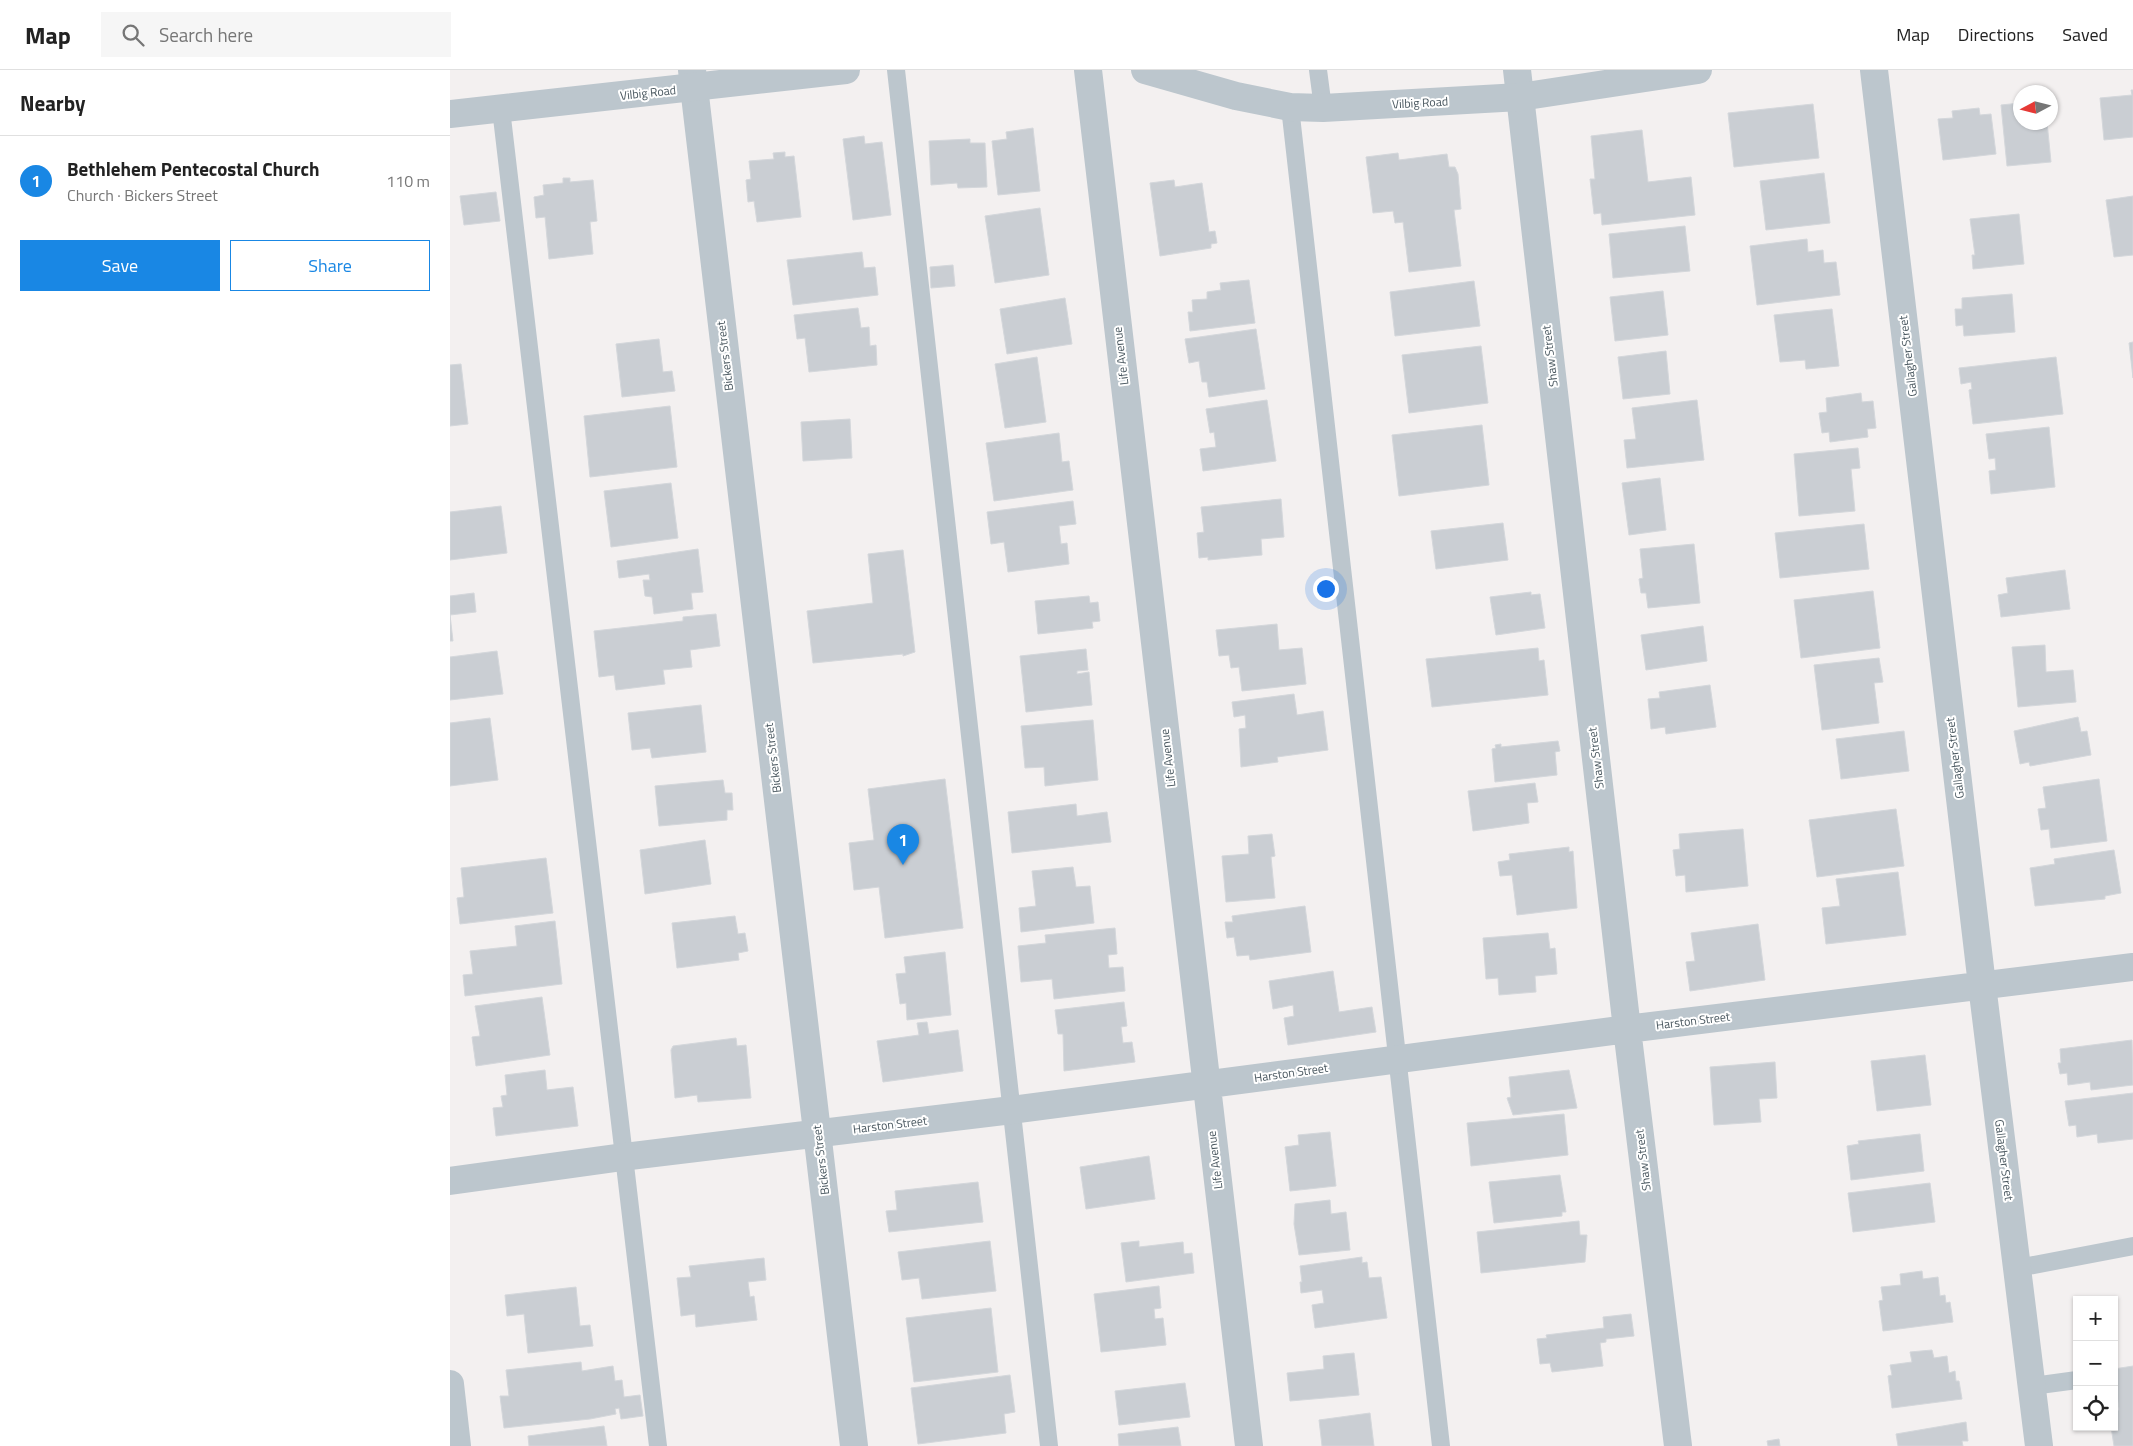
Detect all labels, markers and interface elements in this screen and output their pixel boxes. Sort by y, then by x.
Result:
search box [101,12,451,57]
text: Map [25,17,71,53]
text: Search here [159,20,253,49]
icon: search [119,21,147,49]
text: Map [1896,21,1930,48]
text: Directions [1958,21,2034,48]
text: Saved [2062,21,2108,48]
street label: Vilbig Road [619,80,677,105]
north arrow [2013,85,2058,130]
text: Nearby [20,87,85,119]
street label: Vilbig Road [1391,92,1448,113]
text: Bethlehem Pentecostal Church [67,154,320,183]
text: 1 [32,169,40,193]
text: 110 m [386,169,430,193]
text: Church · Bickers Street [67,183,218,207]
button: Save [20,240,220,291]
button: Share [230,240,430,291]
street label: Gallagher Street [1893,314,1922,398]
street label: Bickers Street [711,319,738,392]
street label: Shaw Street [1536,324,1563,388]
street label: Life Avenue [1108,326,1133,386]
your location [1313,576,1339,602]
street label: Gallagher Street [1940,716,1969,800]
street label: Bickers Street [759,721,786,794]
street label: Shaw Street [1582,726,1609,790]
street label: Life Avenue [1155,728,1180,788]
pin: 1 [887,824,919,865]
street label: Harston Street [1655,1006,1732,1034]
street label: Harston Street [1253,1058,1330,1087]
street label: Harston Street [852,1110,929,1138]
street label: Gallagher Street [1990,1118,2019,1202]
street label: Bickers Street [807,1123,834,1196]
street label: Shaw Street [1629,1128,1656,1192]
street label: Life Avenue [1202,1130,1227,1190]
map controls [2073,1296,2118,1431]
button: + [2073,1296,2118,1341]
button: − [2073,1341,2118,1386]
button: locate [2073,1386,2118,1431]

